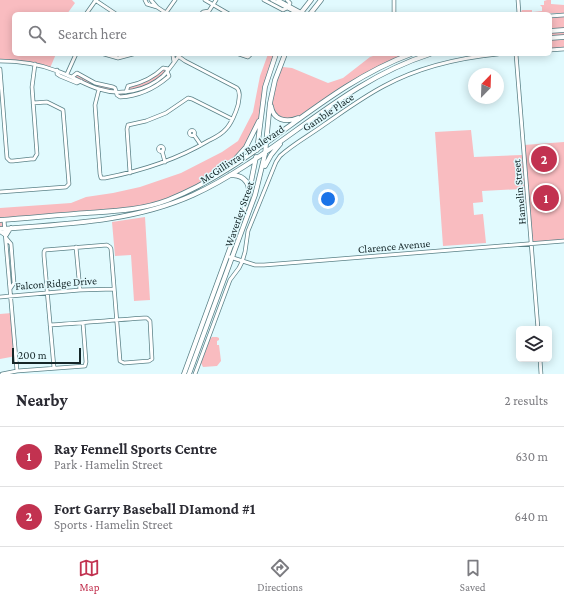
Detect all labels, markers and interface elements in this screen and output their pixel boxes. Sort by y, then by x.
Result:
search box [12,12,552,56]
icon: search [26,23,48,45]
text: Search here [58,26,127,42]
north arrow [468,68,504,104]
street label: Gamble Place [300,90,356,134]
street label: McGillivray Boulevard [198,122,287,186]
pin: 2 [531,144,557,174]
street label: Hamelin Street [510,158,528,225]
street label: Waverley Street [222,179,257,249]
pin: 1 [533,183,559,213]
your location [318,189,338,209]
street label: Clarence Avenue [357,237,431,255]
street label: Falcon Ridge Drive [15,274,98,293]
map controls [516,326,552,362]
button: layers [516,326,552,362]
scale bar [12,346,81,365]
text: 200 m [18,349,47,361]
text: Nearby [16,391,68,410]
text: 2 results [505,393,548,408]
text: Ray Fennell Sports Centre [54,441,217,457]
text: 1 [27,449,31,464]
text: 630 m [515,449,548,464]
text: Park · Hamelin Street [54,457,163,472]
text: Fort Garry Baseball DIamond #1 [54,501,255,517]
text: 2 [26,509,32,524]
text: 640 m [515,509,548,524]
text: Sports · Hamelin Street [54,517,173,532]
tab: Map [78,557,100,593]
tab: Directions [257,557,303,593]
tab: Saved [460,557,486,593]

